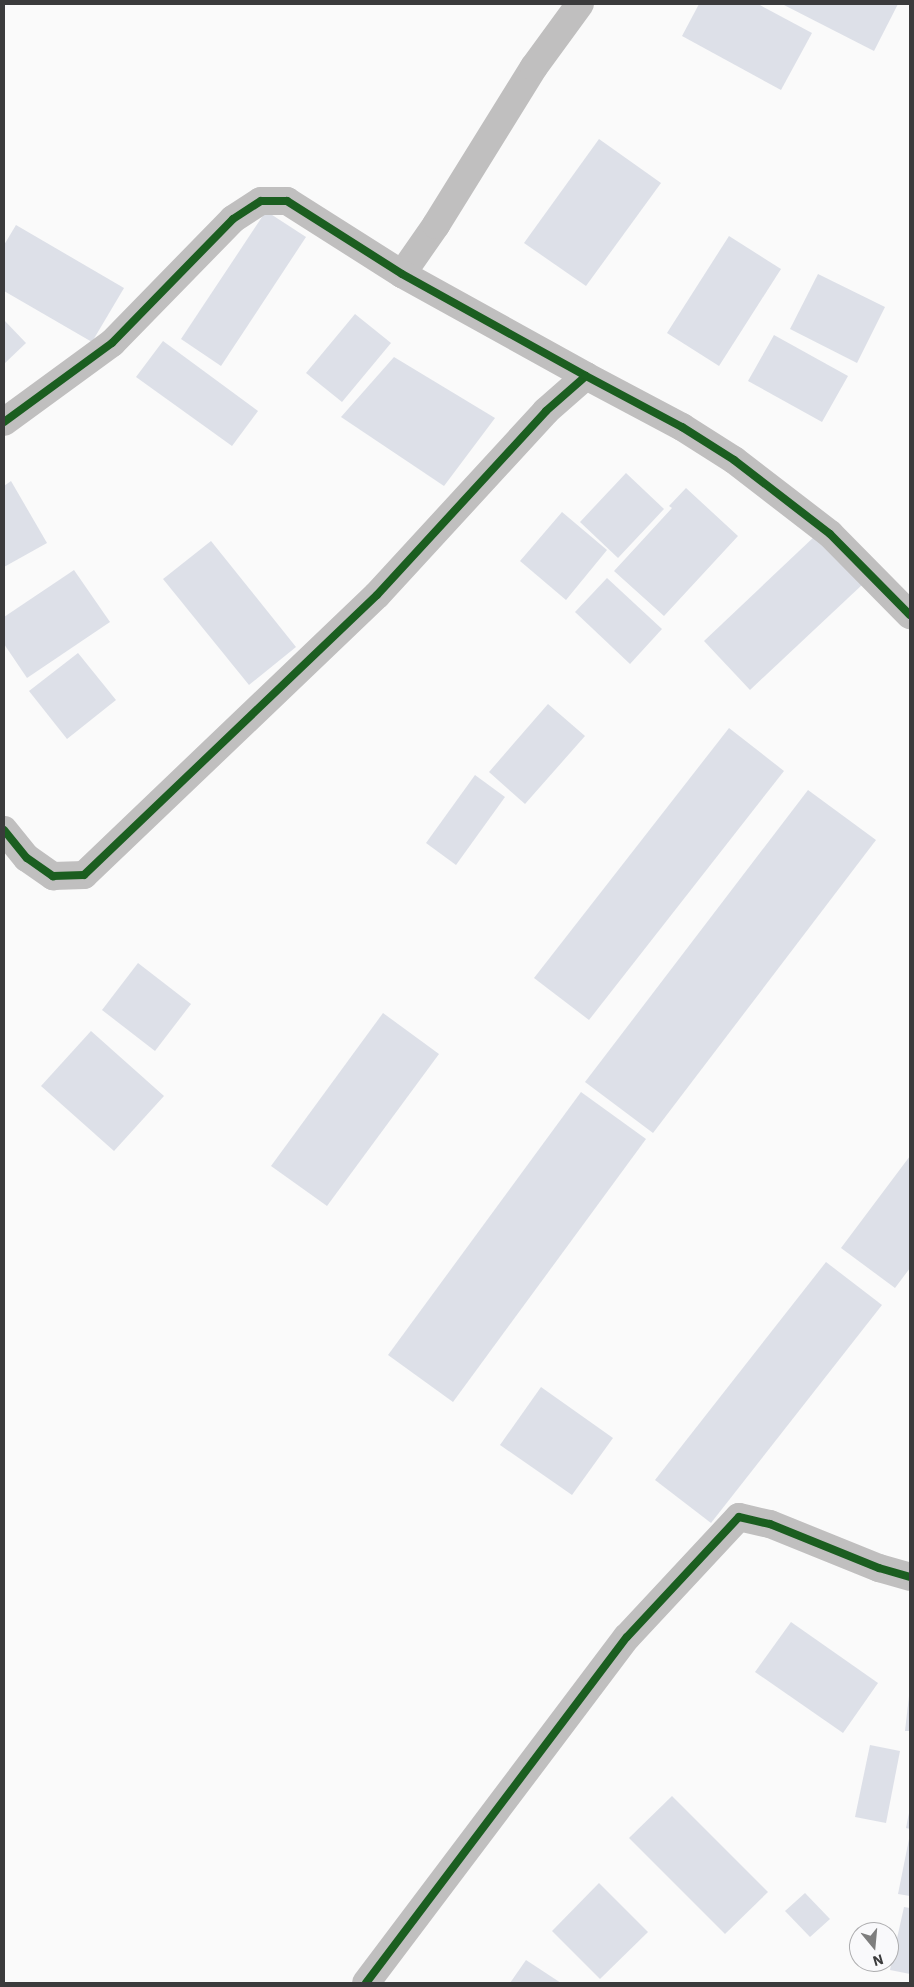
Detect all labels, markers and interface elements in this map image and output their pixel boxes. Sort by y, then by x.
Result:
north arrow [849,1922,899,1972]
text: N [871,1950,886,1970]

